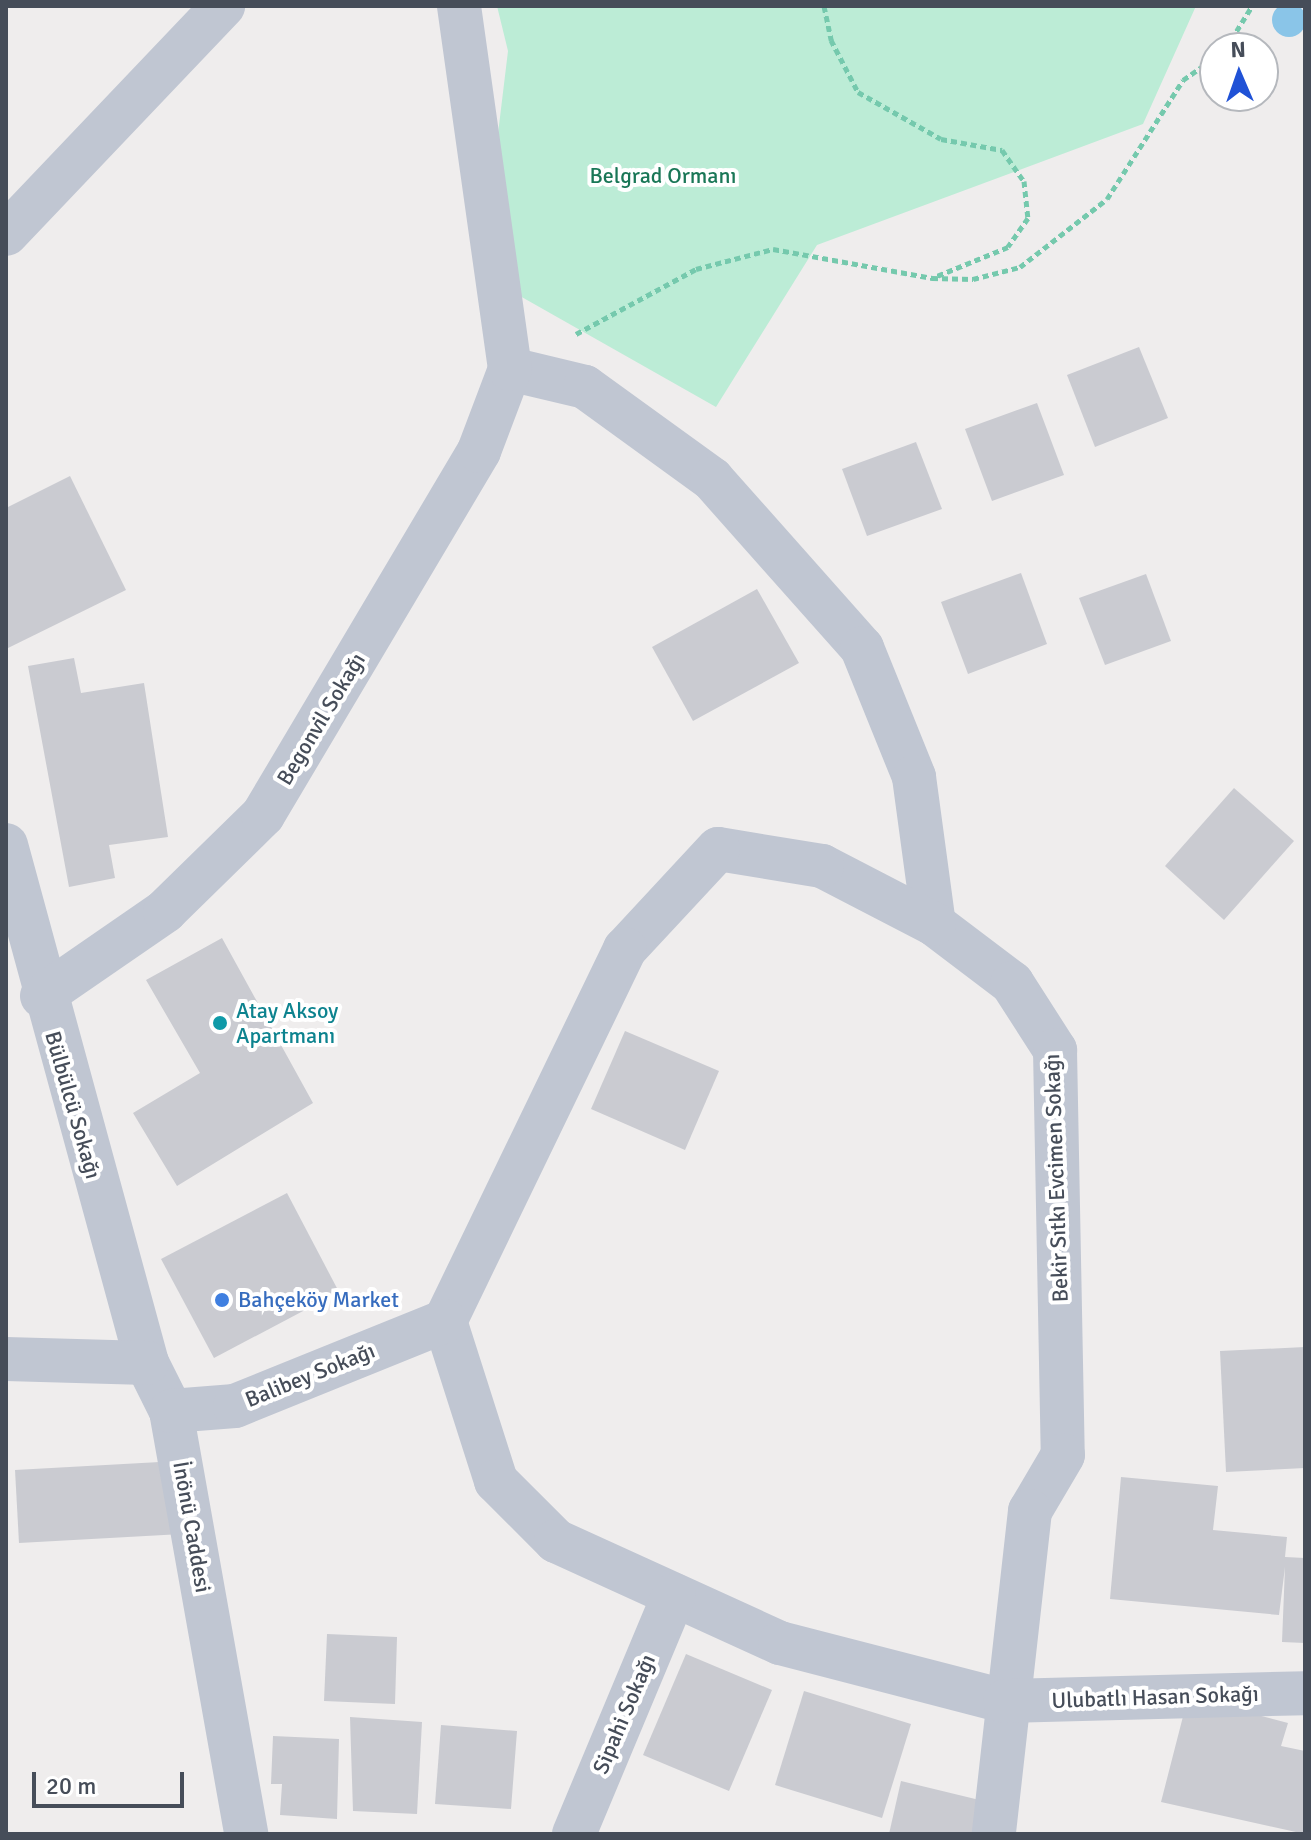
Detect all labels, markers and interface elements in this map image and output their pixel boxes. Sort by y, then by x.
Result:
north arrow [1199,32,1279,112]
text: N [1230,36,1246,63]
park label: Belgrad Ormanı [590,163,736,189]
street label: Begonvil Sokağı [271,648,371,790]
place label: Atay Aksoy Apartmanı [236,997,338,1048]
marker: Atay Aksoy Apartmanı [211,1014,229,1032]
street label: Bülbülcü Sokağı [39,1028,107,1182]
street label: Bekir Sıtkı Evcimen Sokağı [1038,1053,1074,1303]
place label: Bahçeköy Market [238,1287,399,1313]
marker: Bahçeköy Market [213,1291,231,1309]
street label: Balibey Sokağı [241,1337,379,1413]
street label: İnönü Caddesi [167,1459,217,1595]
street label: Sipahi Sokağı [587,1650,661,1778]
street label: Ulubatlı Hasan Sokağı [1051,1680,1259,1714]
scale bar [36,1756,188,1806]
text: 20 m [46,1771,96,1801]

